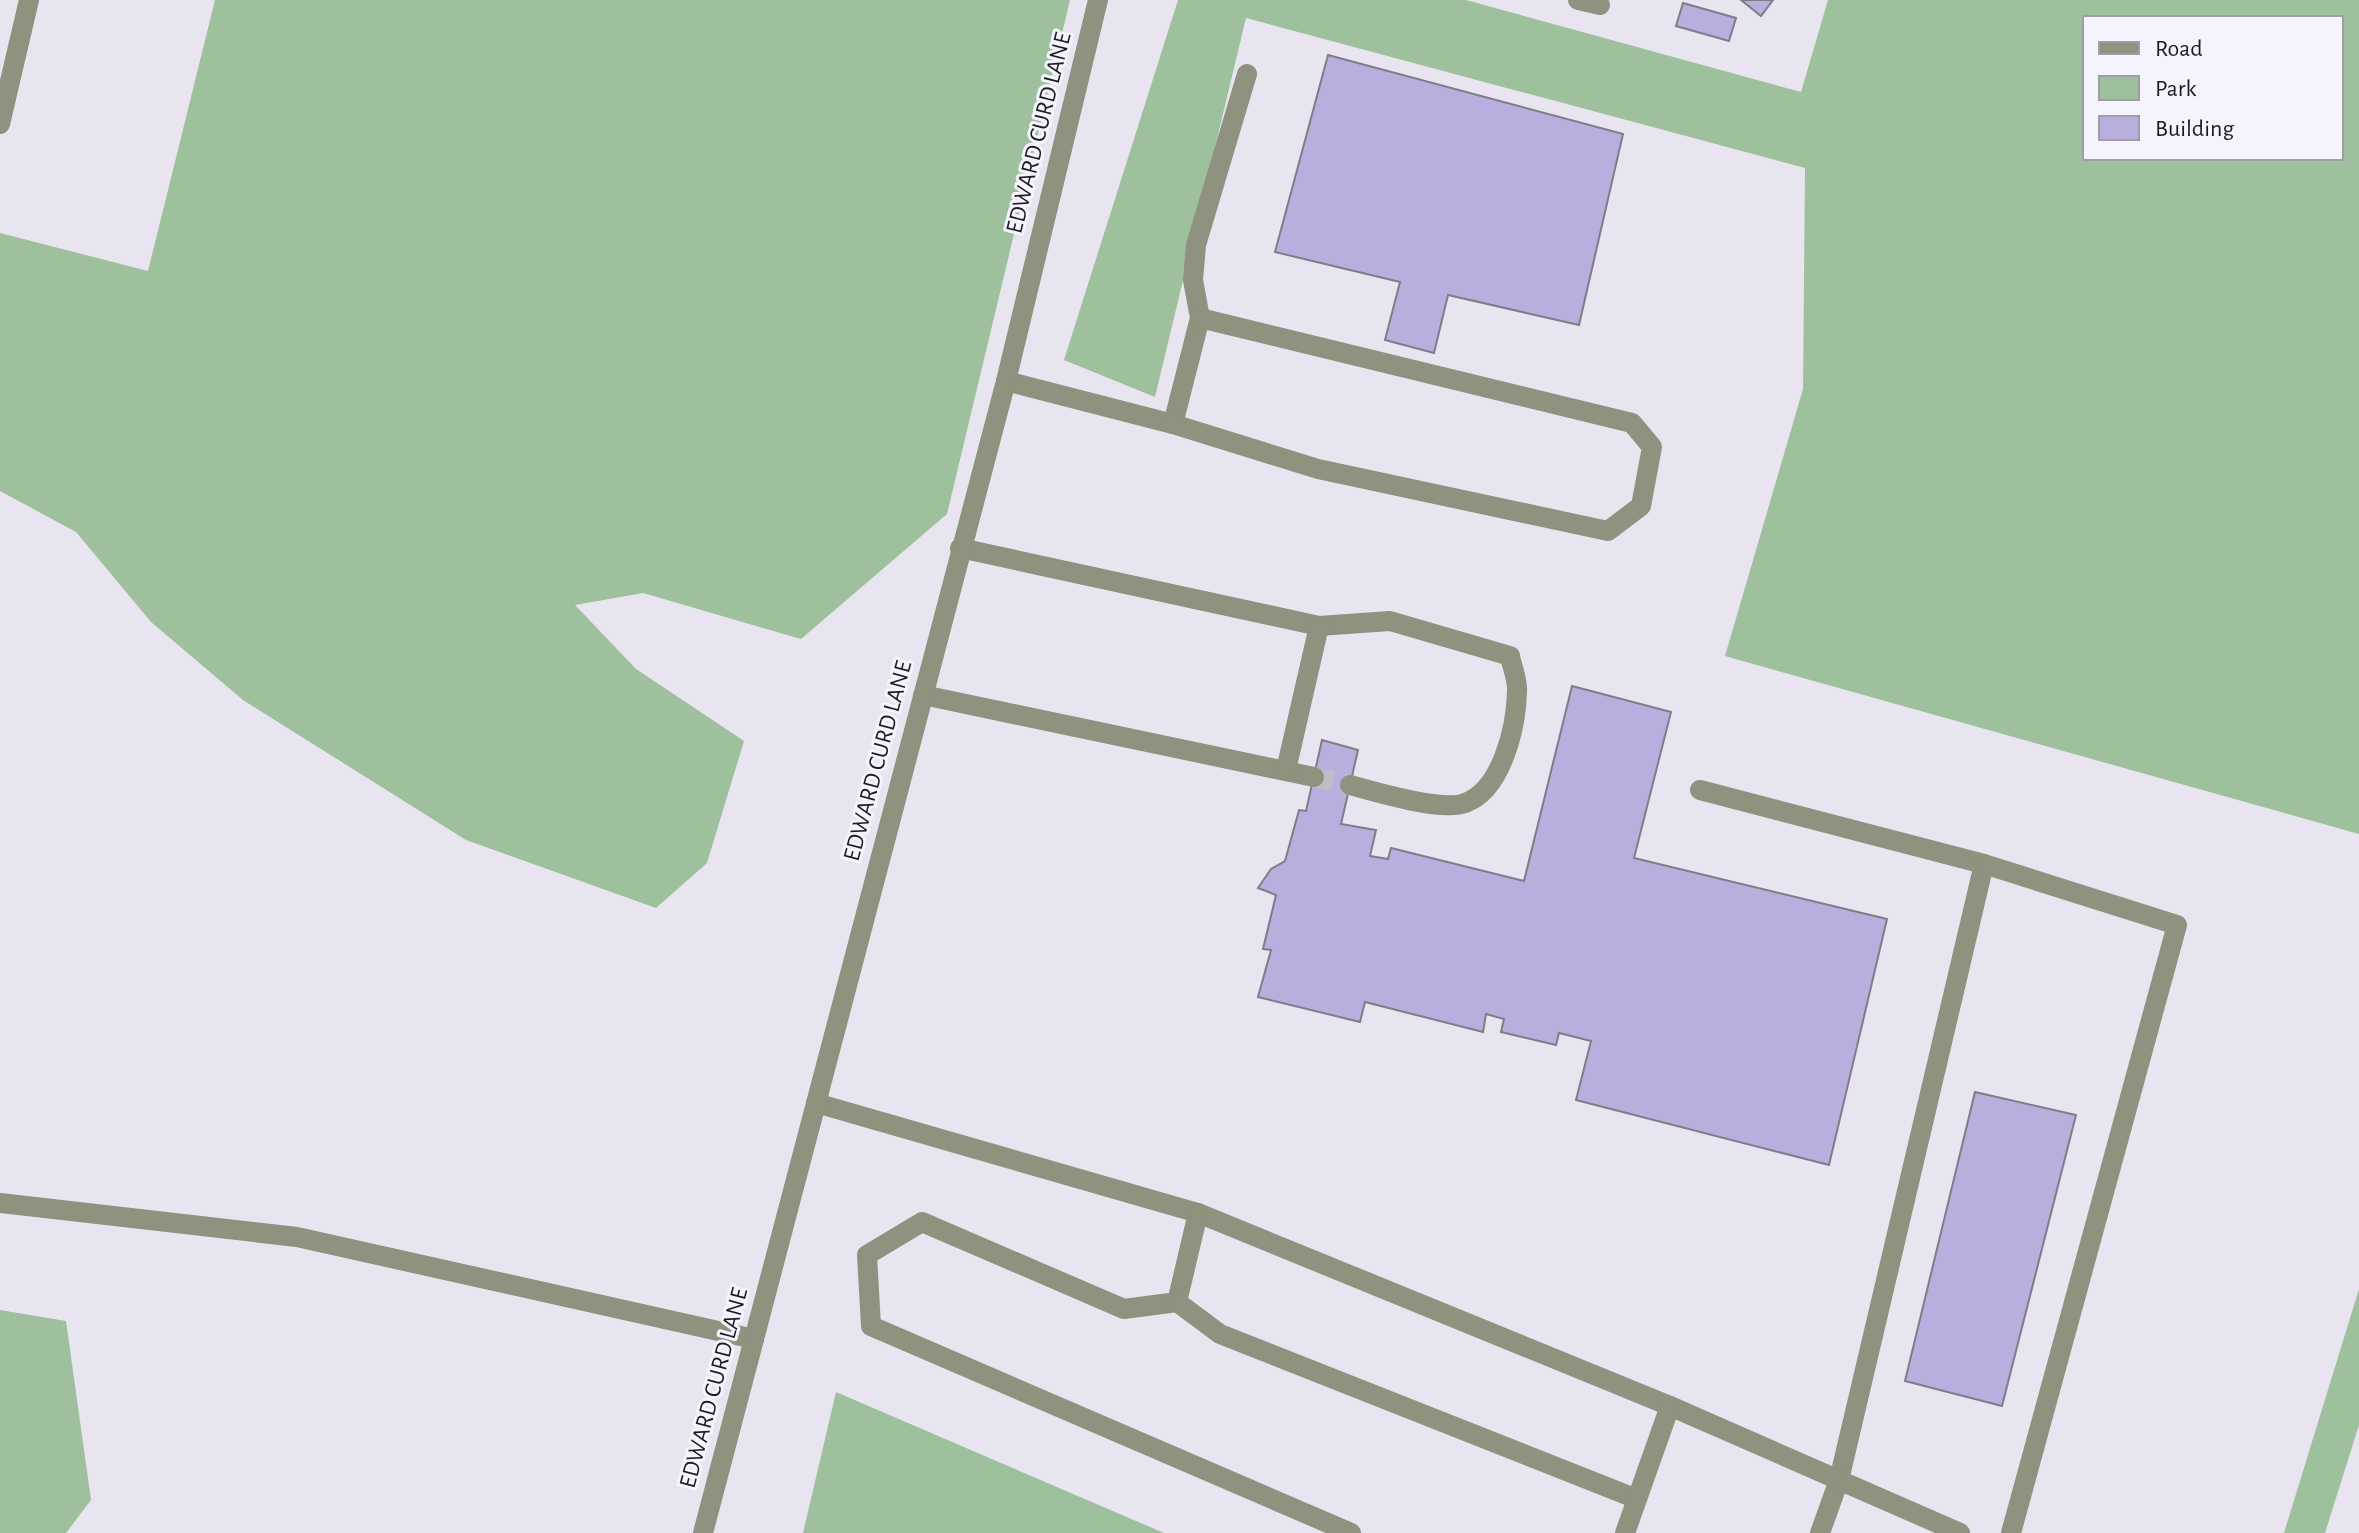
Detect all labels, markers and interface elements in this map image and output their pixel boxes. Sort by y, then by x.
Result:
legend [2083,16,2343,160]
street label: EDWARD CURD LANE [1002,30,1076,236]
text: Road [2155,37,2203,61]
text: Park [2155,77,2196,101]
text: Building [2155,117,2234,141]
street label: EDWARD CURD LANE [840,658,916,864]
street label: EDWARD CURD LANE [676,1285,752,1491]

